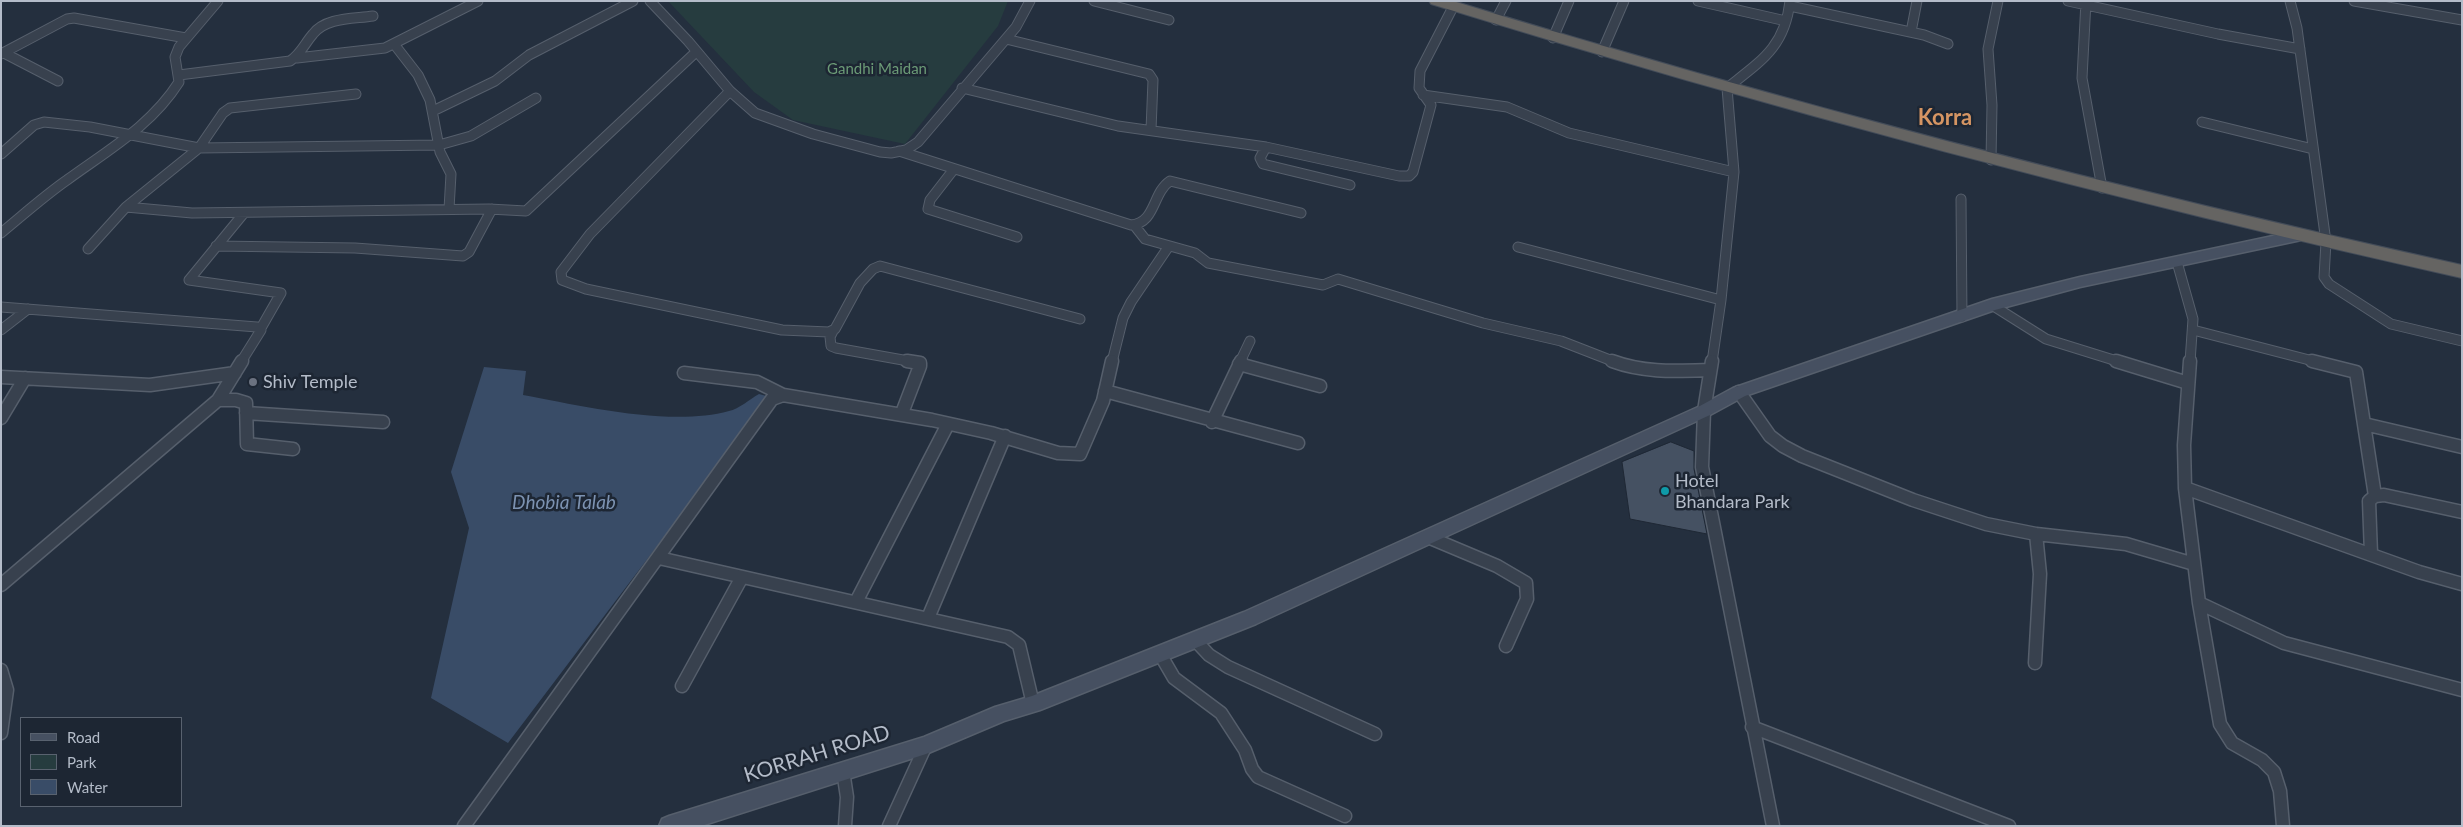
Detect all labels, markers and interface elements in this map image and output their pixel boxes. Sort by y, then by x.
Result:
park label: Gandhi Maidan [827,60,927,78]
district label: Korra [1918,105,1972,131]
place label: Shiv Temple [263,371,357,393]
marker: Shiv Temple [247,376,259,388]
place label: Hotel Bhandara Park [1675,470,1790,512]
marker: Hotel Bhandara Park [1659,485,1671,497]
water label: Dhobia Talab [512,492,616,514]
legend [20,717,182,807]
street label: KORRAH ROAD [741,720,893,788]
text: Road [67,728,100,746]
text: Park [67,753,96,771]
text: Water [67,778,108,796]

